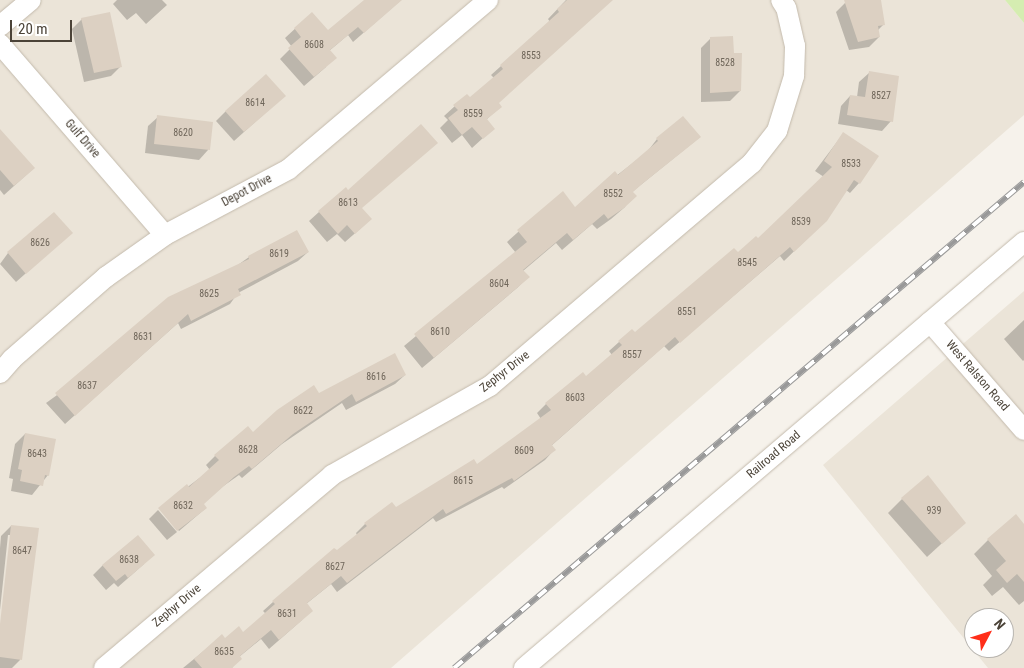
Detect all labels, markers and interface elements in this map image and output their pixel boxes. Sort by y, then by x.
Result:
scale bar [12,10,75,42]
text: 20 m [18,20,48,38]
house number: 8608 [304,39,324,51]
house number: 8553 [521,50,541,62]
house number: 8528 [715,57,735,69]
house number: 8527 [871,90,891,102]
house number: 8614 [245,97,265,109]
house number: 8559 [463,108,483,120]
street label: Gulf Drive [61,117,103,161]
house number: 8620 [173,127,193,139]
house number: 8533 [841,158,861,170]
street label: Depot Drive [219,172,275,210]
house number: 8552 [603,188,623,200]
house number: 8613 [338,197,358,209]
house number: 8539 [791,216,811,228]
house number: 8626 [30,237,50,249]
house number: 8619 [269,248,289,260]
house number: 8545 [737,257,757,269]
house number: 8604 [489,278,509,290]
house number: 8625 [199,288,219,300]
house number: 8551 [677,306,697,318]
house number: 8610 [430,326,450,338]
house number: 8631 [133,331,153,343]
street label: West Ralston Road [942,338,1012,414]
street label: Zephyr Drive [477,348,533,396]
house number: 8557 [622,349,642,361]
house number: 8616 [366,371,386,383]
house number: 8637 [77,380,97,392]
house number: 8603 [565,392,585,404]
house number: 8622 [293,405,313,417]
street label: Railroad Road [744,428,804,482]
house number: 8628 [238,444,258,456]
house number: 8609 [514,445,534,457]
house number: 8643 [27,448,47,460]
house number: 8615 [453,475,473,487]
house number: 8632 [173,500,193,512]
house number: 939 [927,505,941,517]
house number: 8647 [12,545,32,557]
house number: 8638 [119,554,139,566]
house number: 8627 [325,561,345,573]
street label: Zephyr Drive [150,582,204,630]
house number: 8631 [277,608,297,620]
north arrow [964,608,1014,658]
text: N [991,616,1009,632]
house number: 8635 [214,646,234,658]

